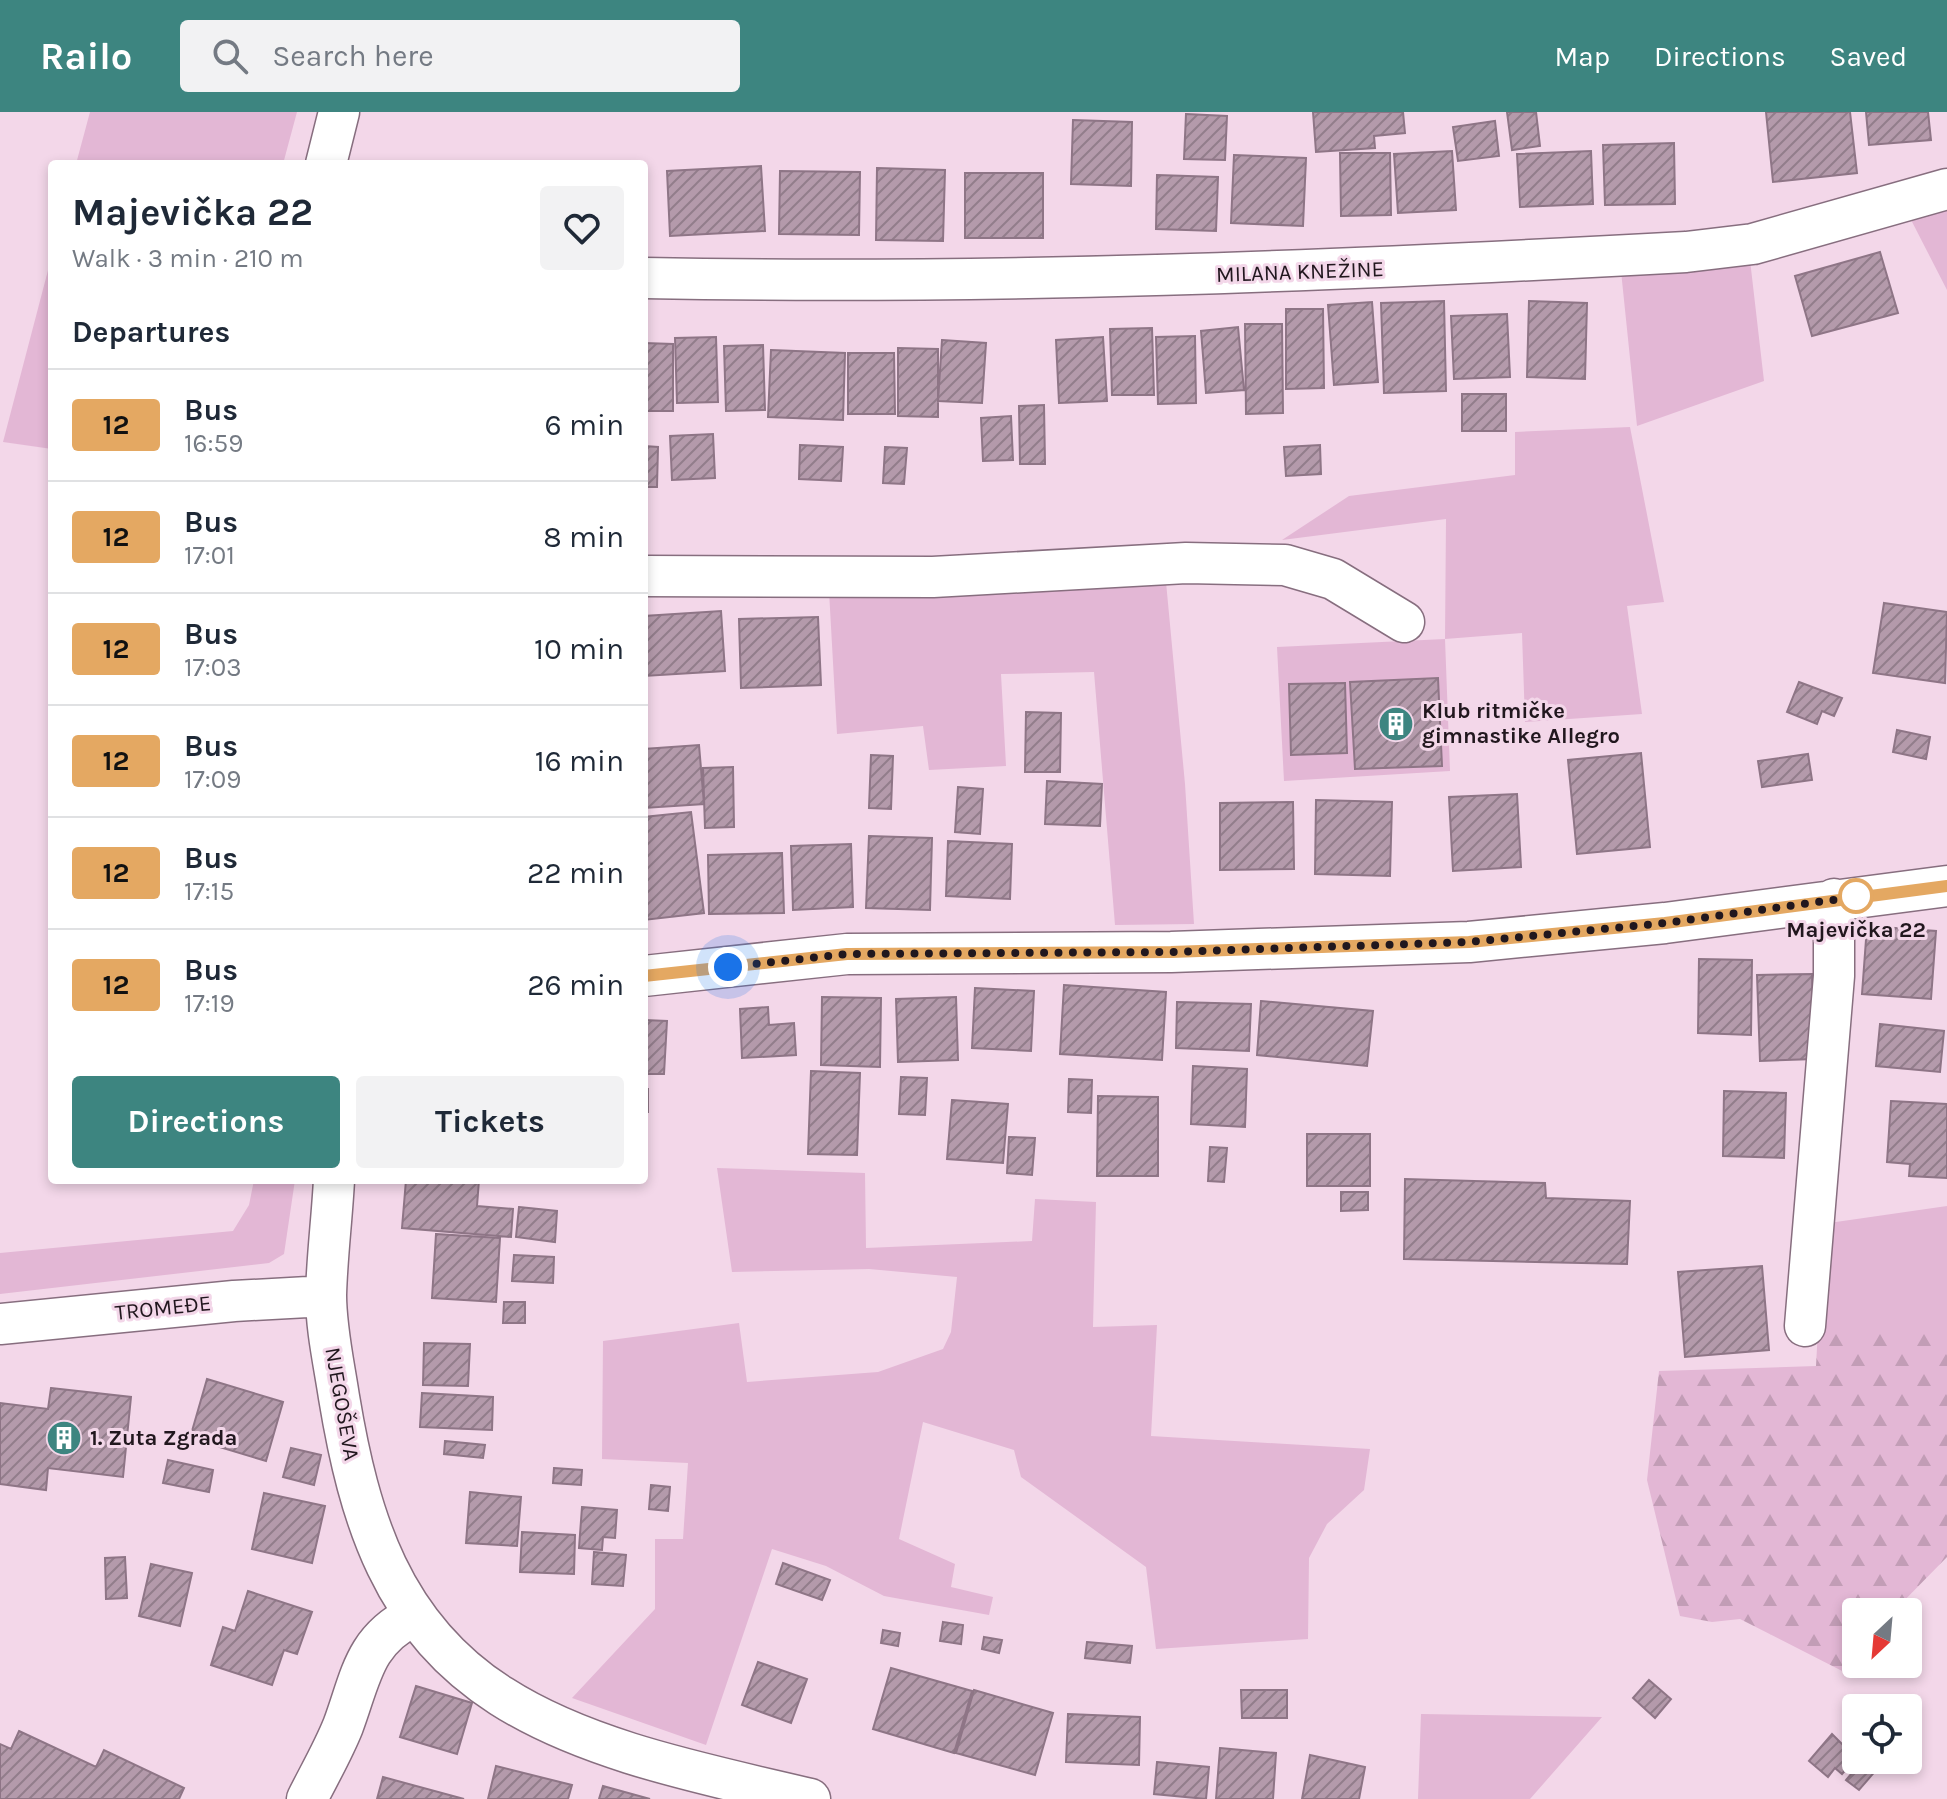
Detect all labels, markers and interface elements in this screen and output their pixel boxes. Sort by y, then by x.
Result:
search box [180,20,740,92]
text: Railo [40,34,132,79]
icon: search [208,34,252,78]
text: Search here [272,38,434,74]
text: Map [1555,40,1610,73]
text: Directions [1654,40,1786,73]
text: Saved [1830,40,1907,73]
button: heart [540,186,624,270]
text: Majevička 22 [72,190,313,235]
text: Walk · 3 min · 210 m [72,243,304,274]
street label: MILANA KNEŽINE [1216,256,1384,288]
text: Departures [72,314,230,350]
text: Bus [184,392,238,428]
text: 6 min [545,407,624,443]
text: 12 [103,408,129,441]
text: 16:59 [184,428,243,459]
text: Bus [184,504,238,540]
text: 8 min [543,519,624,555]
text: 12 [103,520,129,553]
text: 17:01 [184,540,235,571]
text: Bus [184,616,238,652]
text: 10 min [534,631,624,667]
text: 12 [103,632,129,665]
text: 17:03 [184,652,242,683]
place label: Klub ritmičke gimnastike Allegro [1422,698,1620,749]
building icon: Klub ritmičke gimnastike Allegro [1377,705,1415,743]
text: Bus [184,728,238,764]
text: 16 min [535,743,624,779]
text: 12 [103,744,129,777]
text: 17:09 [184,764,241,795]
text: Bus [184,840,238,876]
text: 22 min [527,855,624,891]
text: 12 [103,856,129,889]
text: 17:15 [184,876,234,907]
marker: Majevička 22 [1839,879,1873,913]
place label: Majevička 22 [1786,917,1926,943]
your location [708,947,748,987]
text: Bus [184,952,238,988]
text: 26 min [527,967,624,1003]
text: 12 [103,968,129,1001]
text: 17:19 [184,988,234,1019]
button: Directions [72,1076,340,1168]
button: Tickets [356,1076,624,1168]
street label: TROMEĐE [114,1290,212,1326]
street label: NJEGOŠEVA [319,1345,366,1463]
building icon: 1. Zuta Zgrada [45,1419,83,1457]
place label: 1. Zuta Zgrada [90,1425,237,1451]
north arrow [1842,1598,1922,1678]
map controls [1842,1598,1922,1774]
button: locate [1842,1694,1922,1774]

